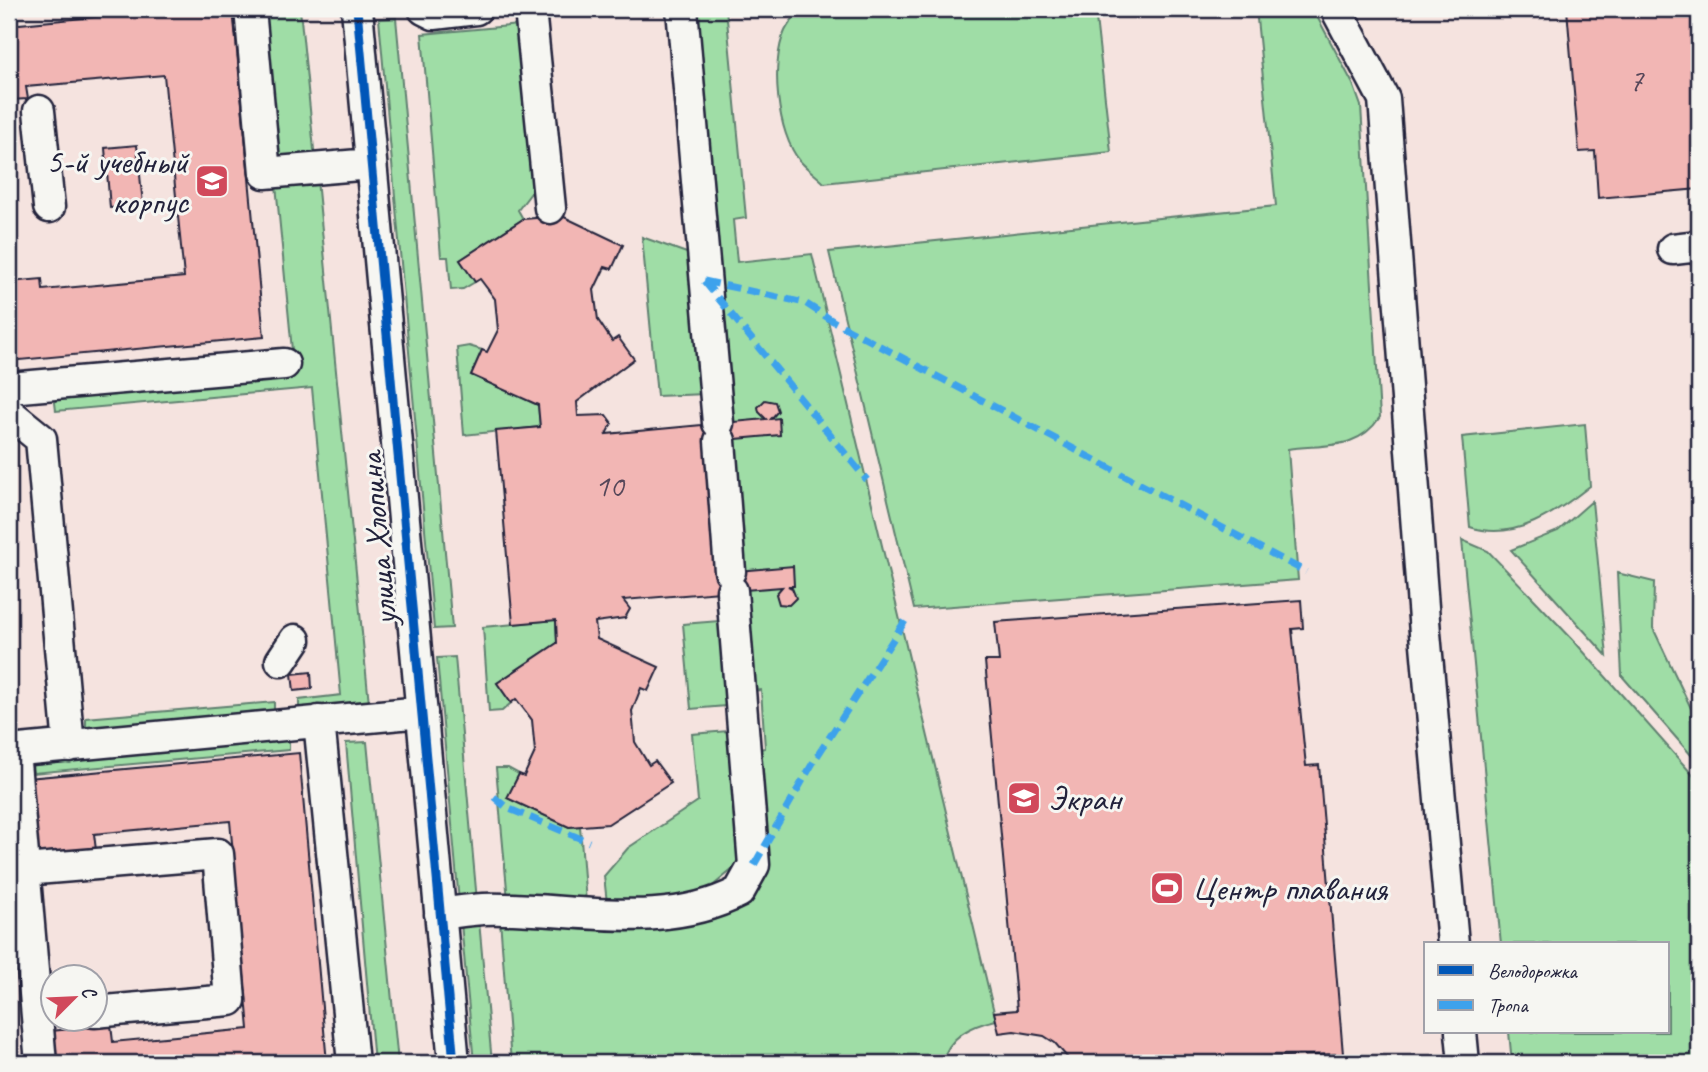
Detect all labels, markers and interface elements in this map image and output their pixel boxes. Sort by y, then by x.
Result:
house number: 7 [1629,60,1645,101]
place label: 5-й учебный корпус [46,139,190,224]
school or university icon: 5-й учебный корпус [193,162,231,200]
street label: улица Хлопина [347,448,408,630]
house number: 10 [595,465,626,506]
place label: Экран [1048,776,1123,821]
school or university icon: Экран [1005,779,1043,817]
place label: Центр плавания [1192,866,1389,911]
sports icon: Центр плавания [1148,869,1186,907]
legend [1424,942,1670,1034]
text: Велодорожка [1488,958,1578,984]
north arrow [38,964,108,1034]
text: С [76,982,103,1003]
text: Тропа [1488,992,1529,1018]

